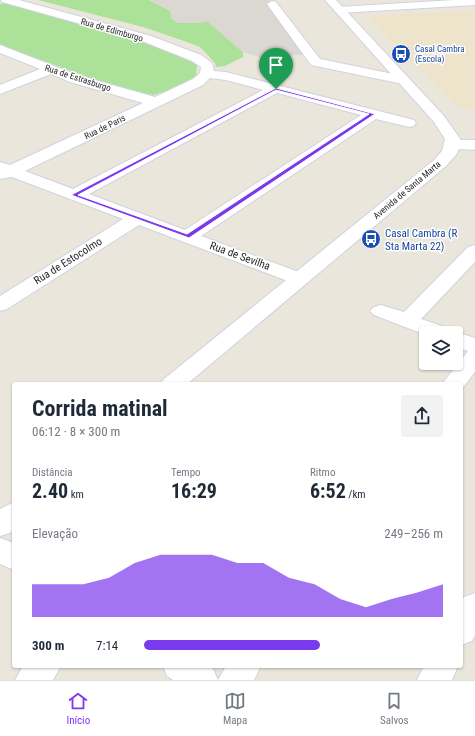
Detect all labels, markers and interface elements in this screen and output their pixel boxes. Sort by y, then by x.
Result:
street label: Rua de Edimburgo [80,16,145,44]
bus stop icon: Casal Cambra (Escola) [390,43,412,65]
place label: Casal Cambra (Escola) [415,44,464,65]
pin [259,48,293,89]
icon: arrive [265,54,287,76]
street label: Rua de Estrasburgo [44,63,113,94]
street label: Rua de Paris [83,113,127,141]
street label: Avenida de Santa Marta [371,159,443,221]
place label: Casal Cambra (R Sta Marta 22) [385,227,457,253]
bus stop icon: Casal Cambra (R Sta Marta 22) [360,228,382,250]
street label: Rua de Estocolmo [31,235,105,287]
street label: Rua de Sevilha [208,239,272,273]
map controls [419,326,463,370]
button: layers [419,326,463,370]
button: share [401,395,443,437]
text: Corrida matinal [32,396,168,421]
text: 06:12 · 8 × 300 m [32,424,120,439]
text: Distância [32,466,73,479]
text: Tempo [171,466,201,479]
text: Ritmo [310,466,335,479]
text: 2.40 [32,479,68,503]
text: 16:29 [171,479,217,503]
text: 6:52 [310,479,346,503]
text: km [68,488,84,501]
text: /km [346,488,366,501]
text: Elevação [32,526,78,541]
text: 249–256 m [384,526,443,541]
text: 300 m [32,638,64,653]
text: 7:14 [96,638,118,653]
tab: Início [66,690,90,727]
tab: Mapa [223,690,247,727]
tab: Salvos [380,690,409,727]

